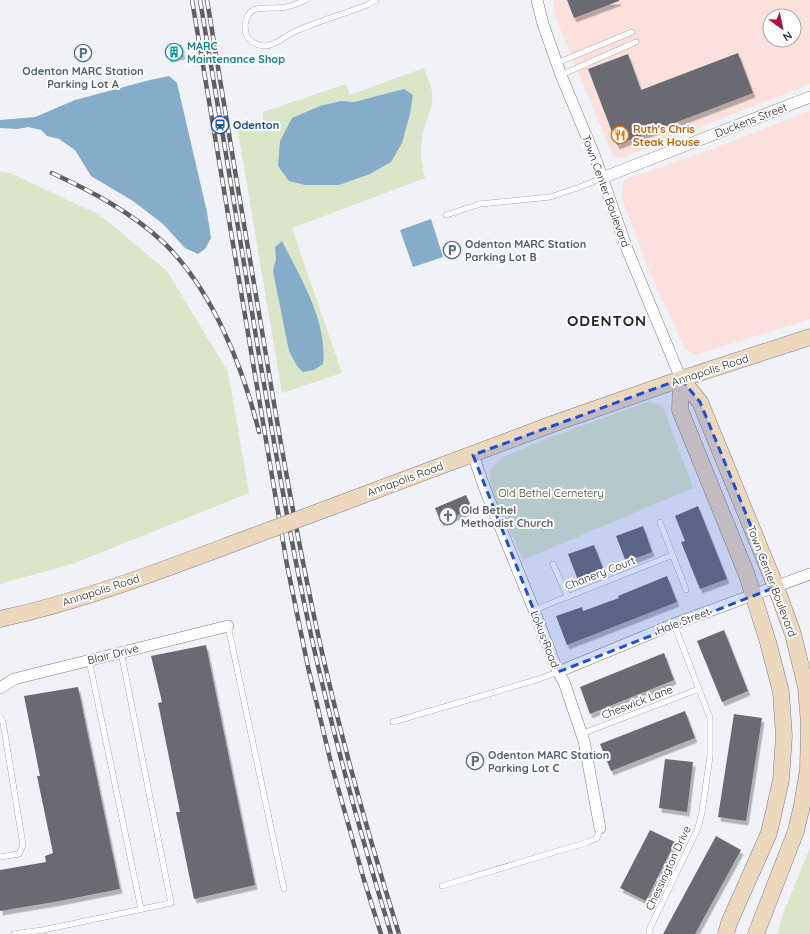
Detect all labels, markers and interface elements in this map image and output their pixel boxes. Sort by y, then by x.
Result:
north arrow [762,8,802,48]
text: N [780,28,795,44]
place label: MARC Maintenance Shop [187,39,285,66]
building icon: MARC Maintenance Shop [164,42,184,62]
parking icon: Odenton MARC Station Parking Lot A [73,43,93,63]
place label: Odenton MARC Station Parking Lot A [22,64,144,91]
street label: Duckens Street [713,100,789,140]
station icon: Odenton [210,115,230,135]
place label: Odenton [233,118,279,132]
place label: Ruth's Chris Steak House [633,122,700,149]
restaurant icon: Ruth's Chris Steak House [610,125,630,145]
street label: Town Center Boulevard [579,133,633,249]
place label: Odenton MARC Station Parking Lot B [465,237,586,264]
parking icon: Odenton MARC Station Parking Lot B [442,240,462,260]
district label: ODENTON [567,311,647,330]
street label: Annapolis Road [670,351,750,389]
street label: Annapolis Road [365,459,445,499]
park label: Old Bethel Cemetery [498,486,604,500]
place label: Old Bethel Methodist Church [461,503,553,530]
church icon: Old Bethel Methodist Church [438,506,458,526]
street label: Town Center Boulevard [744,523,800,639]
street label: Chanery Court [563,553,637,593]
street label: Annapolis Road [61,571,141,609]
street label: Hale Street [654,604,712,638]
street label: Lokus Road [528,608,562,670]
street label: Blair Drive [86,641,140,667]
street label: Cheswick Lane [599,682,675,722]
place label: Odenton MARC Station Parking Lot C [488,748,609,775]
parking icon: Odenton MARC Station Parking Lot C [465,751,485,771]
street label: Chessington Drive [642,823,694,913]

